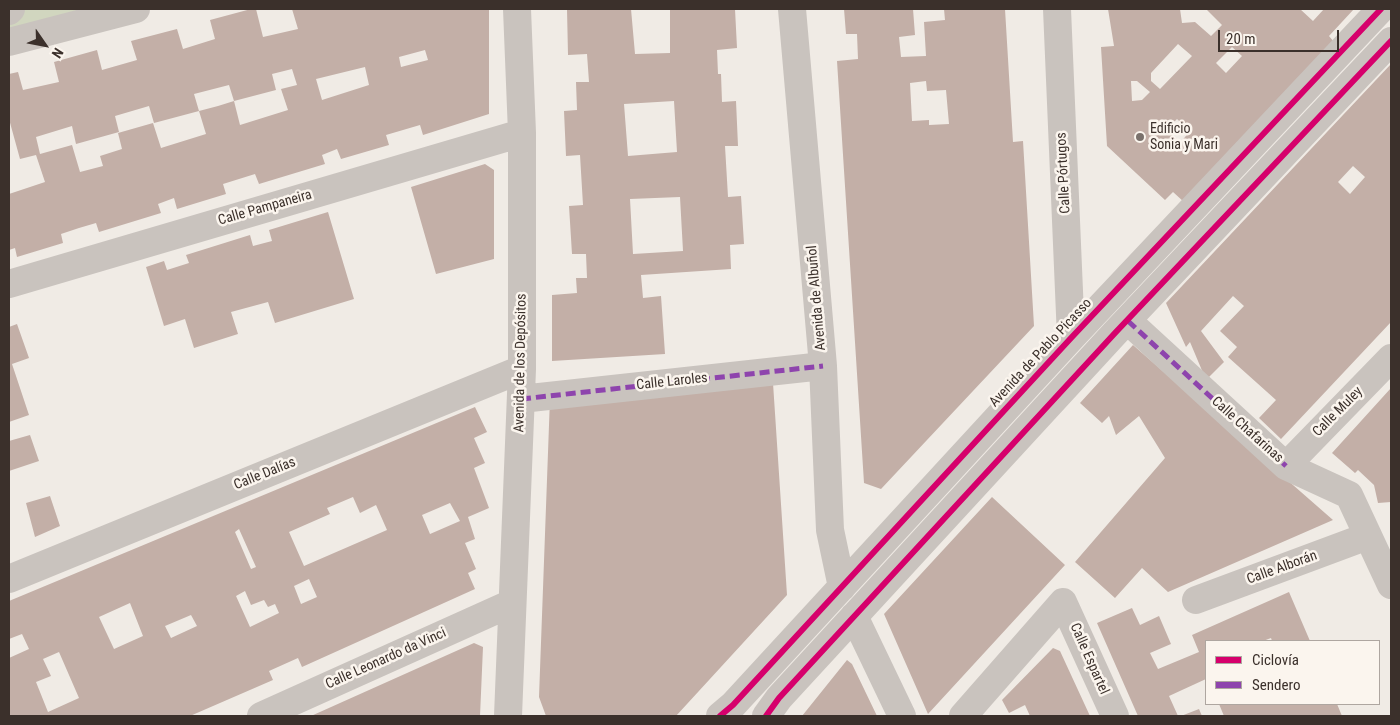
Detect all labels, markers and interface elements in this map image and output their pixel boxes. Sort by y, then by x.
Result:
north arrow [20,20,70,70]
scale bar [1220,20,1341,52]
text: 20 m [1226,30,1256,48]
text: N [49,45,67,61]
place label: Edificio Sonia y Mari [1150,121,1218,154]
marker: Edificio Sonia y Mari [1134,131,1146,143]
street label: Calle Pórtugos [1053,132,1075,214]
street label: Calle Pampaneira [216,187,314,229]
street label: Avenida de Albuñol [804,245,830,351]
street label: Avenida de los Depósitos [511,293,531,433]
street label: Avenida de Pablo Picasso [986,295,1096,411]
street label: Calle Laroles [636,370,708,394]
street label: Calle Muley [1310,384,1366,440]
street label: Calle Chafarinas [1208,393,1286,467]
street label: Calle Dalías [232,454,298,494]
street label: Calle Alborán [1245,548,1319,588]
street label: Calle Espartel [1066,621,1112,697]
street label: Calle Leonardo da Vinci [323,625,449,693]
legend [1205,640,1380,705]
text: Ciclovía [1252,651,1299,669]
text: Sendero [1252,676,1301,694]

